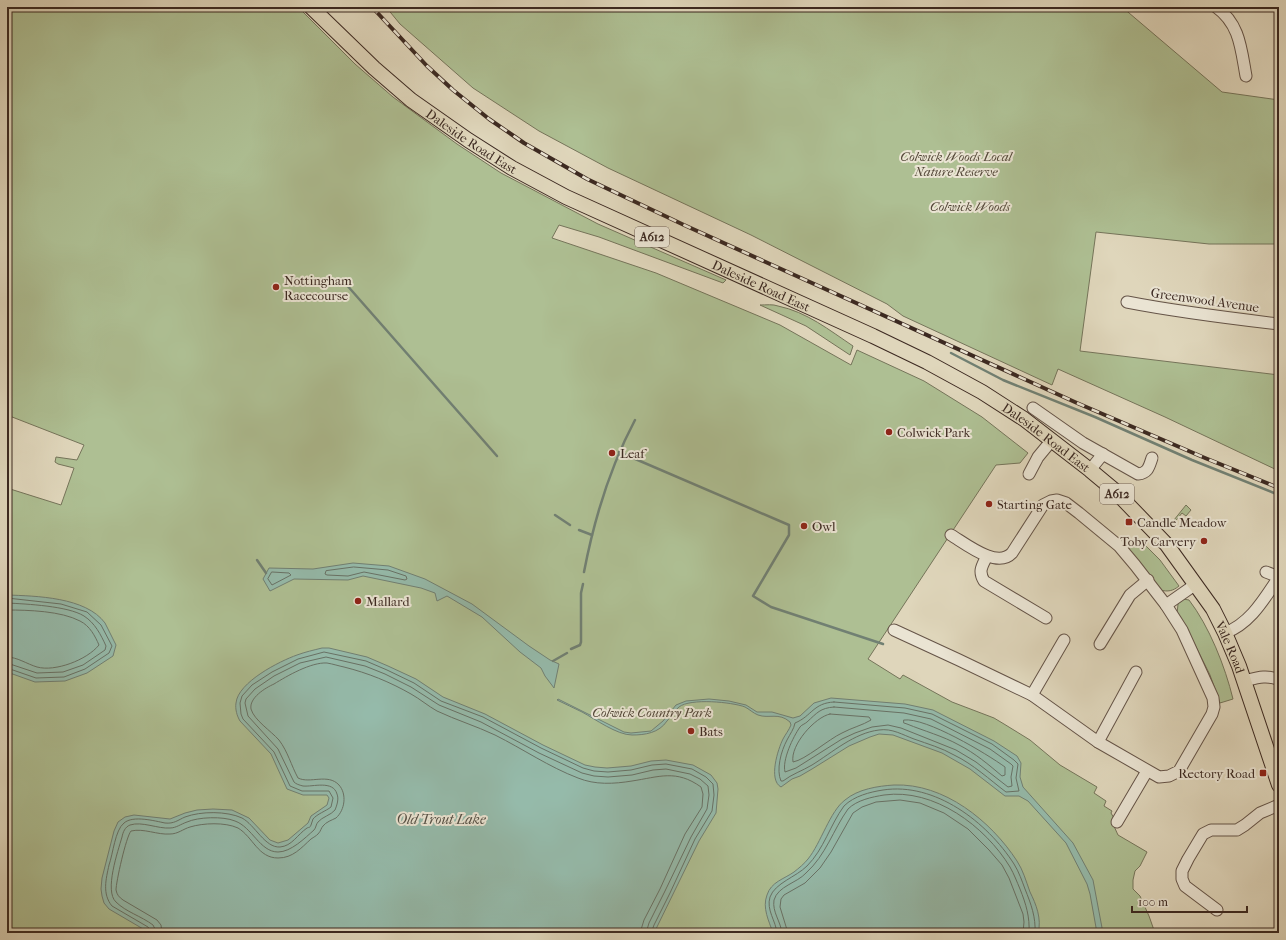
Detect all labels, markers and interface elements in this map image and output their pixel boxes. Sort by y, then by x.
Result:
street label: Daleside Road East [423,106,520,177]
park label: Colwick Woods Local Nature Reserve [900,149,1013,179]
park label: Colwick Woods [930,199,1011,214]
road number: A612 [635,227,669,247]
street label: Daleside Road East [710,257,813,314]
place label: Nottingham Racecourse [284,273,352,303]
marker: Nottingham Racecourse [271,282,281,292]
street label: Greenwood Avenue [1150,285,1261,315]
street label: Daleside Road East [1000,400,1094,475]
place label: Colwick Park [897,425,970,440]
marker: Colwick Park [884,427,894,437]
place label: Leaf [620,446,647,461]
marker: Leaf [607,448,617,458]
road number: A612 [1100,484,1134,504]
place label: Starting Gate [997,497,1073,512]
marker: Starting Gate [984,499,994,509]
place label: Candle Meadow [1137,515,1227,530]
marker: Candle Meadow [1124,517,1134,527]
place label: Owl [812,519,836,534]
marker: Owl [799,521,809,531]
place label: Toby Carvery [1120,534,1197,549]
marker: Toby Carvery [1199,536,1209,546]
place label: Mallard [366,594,410,609]
marker: Mallard [353,596,363,606]
street label: Vale Road [1212,618,1249,676]
park label: Colwick Country Park [592,705,712,720]
place label: Bats [699,724,723,739]
marker: Bats [686,726,696,736]
place label: Rectory Road [1178,766,1256,781]
marker: Rectory Road [1258,768,1268,778]
water label: Old Trout Lake [396,811,486,828]
scale bar [1132,888,1247,914]
text: 100 m [1138,895,1168,909]

